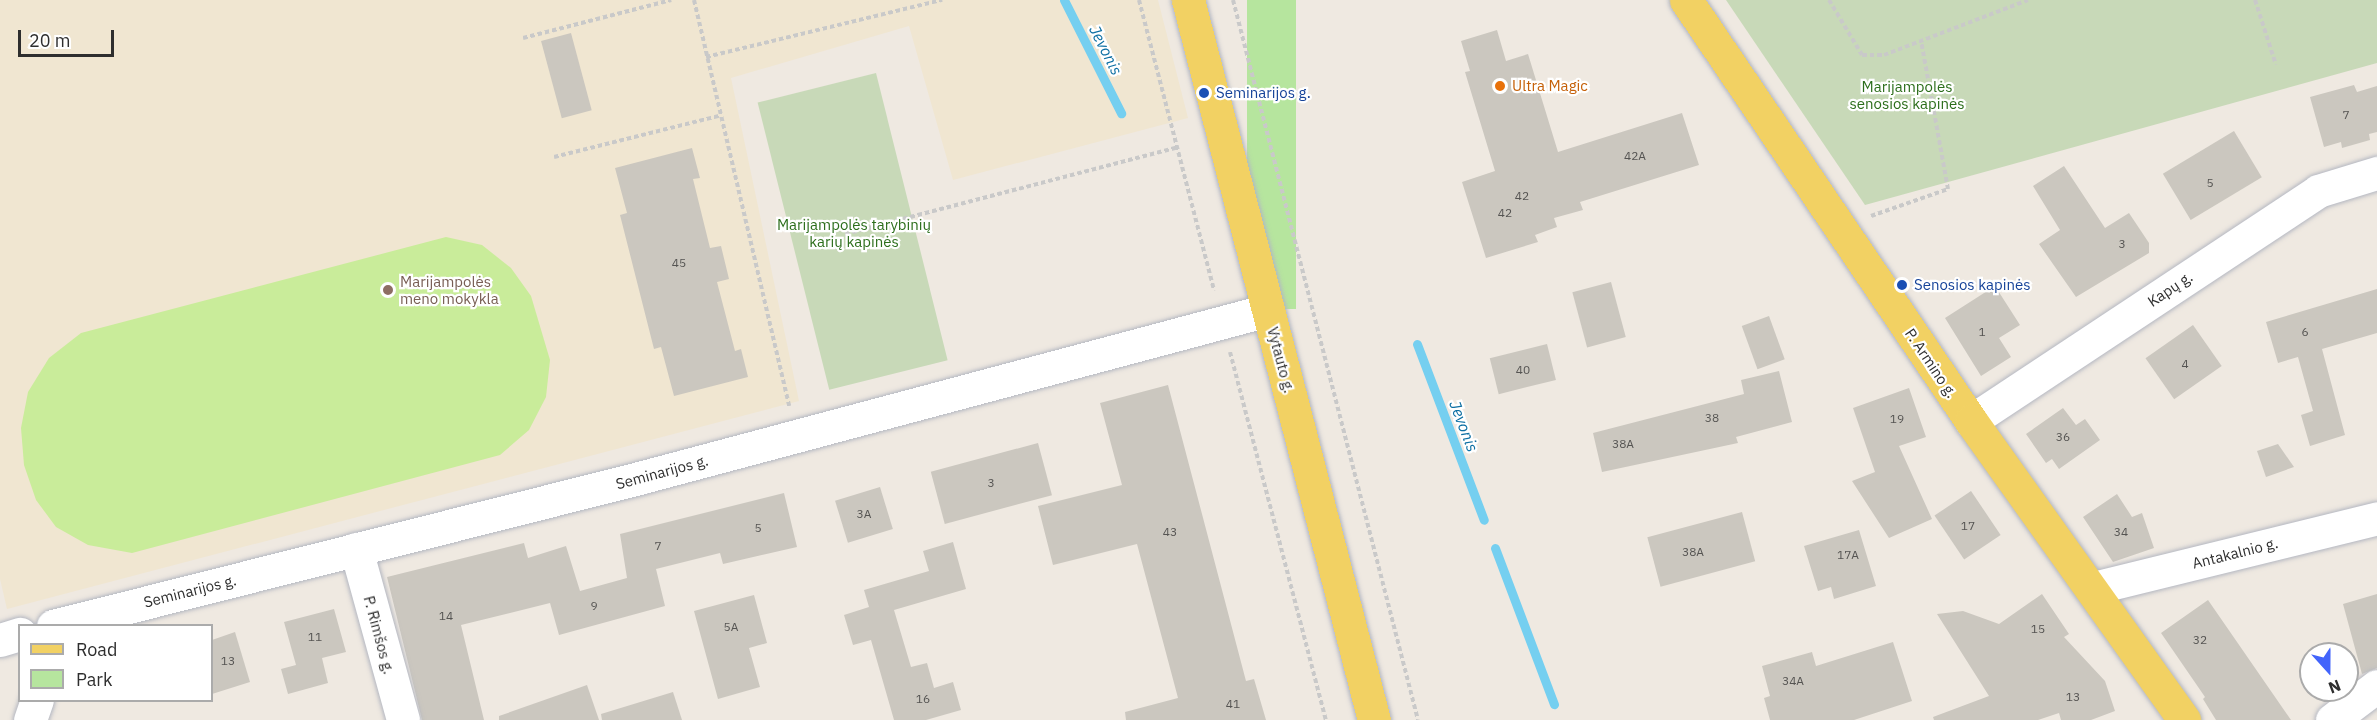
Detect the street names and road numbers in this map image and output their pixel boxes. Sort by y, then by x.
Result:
street label: Kapų g. [2144,267,2196,311]
street label: Vytauto g. [1264,325,1298,395]
street label: P. Armino g. [1901,325,1961,401]
street label: Seminarijos g. [614,451,710,493]
street label: Antakalnio g. [2190,534,2280,572]
street label: Seminarijos g. [142,571,238,611]
street label: P. Rimšos g. [360,594,398,676]

